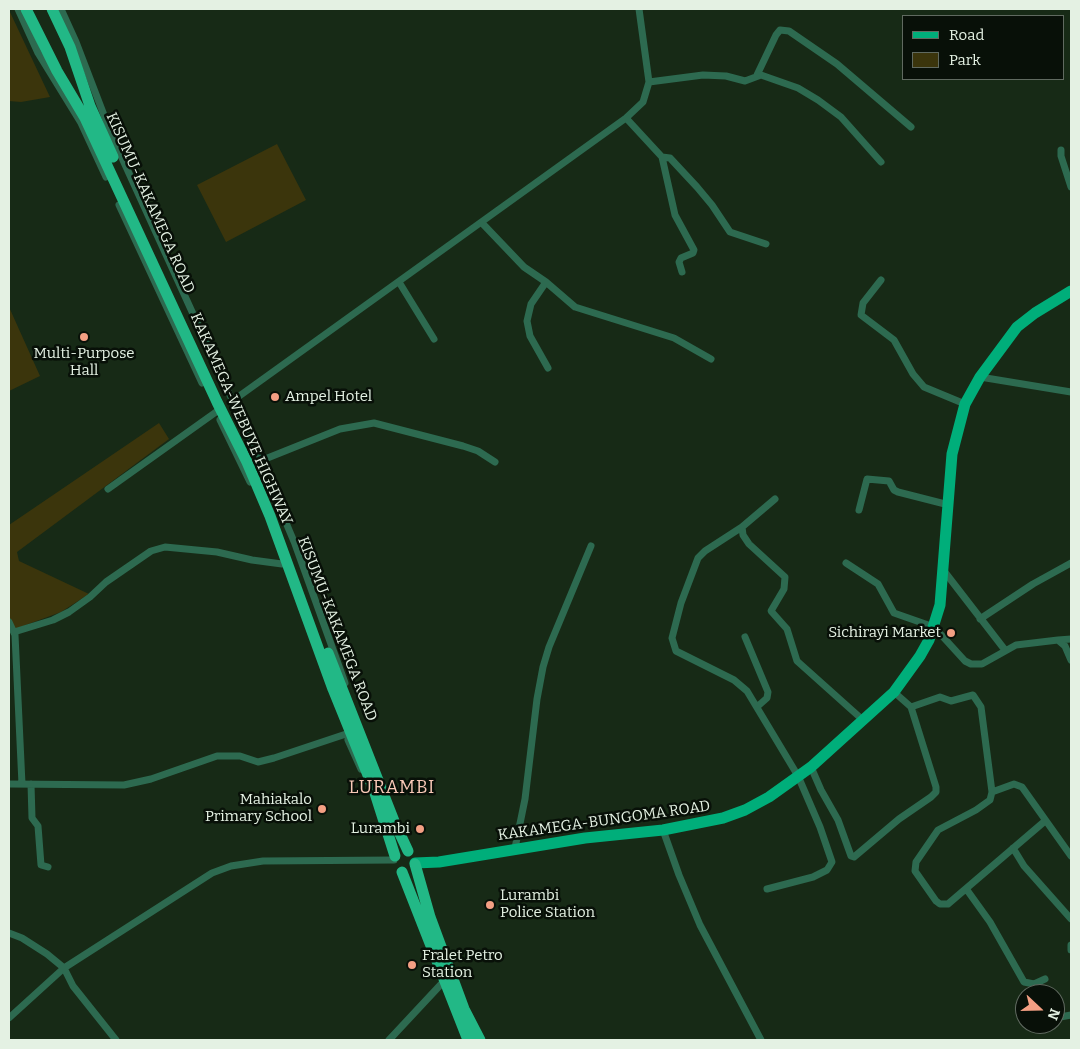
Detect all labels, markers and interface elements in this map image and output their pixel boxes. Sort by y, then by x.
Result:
legend [902,15,1065,80]
text: Road [949,26,984,44]
text: Park [949,51,981,69]
street label: KISUMU-KAKAMEGA ROAD [102,110,198,296]
street label: KAKAMEGA-WEBUYE HIGHWAY [186,310,296,528]
marker: Multi-Purpose Hall [78,331,90,343]
place label: Multi-Purpose Hall [33,345,135,380]
place label: Ampel Hotel [285,388,372,406]
marker: Ampel Hotel [269,391,281,403]
street label: KISUMU-KAKAMEGA ROAD [293,534,381,724]
place label: Sichirayi Market [828,624,941,642]
marker: Sichirayi Market [945,627,957,639]
district label: LURAMBI [348,777,436,799]
place label: Mahiakalo Primary School [205,791,312,826]
street label: KAKAMEGA-BUNGOMA ROAD [497,797,711,845]
marker: Mahiakalo Primary School [316,803,328,815]
place label: Lurambi [351,820,410,838]
marker: Lurambi [414,823,426,835]
place label: Lurambi Police Station [500,887,595,922]
marker: Lurambi Police Station [484,899,496,911]
place label: Fralet Petro Station [422,947,503,982]
marker: Fralet Petro Station [406,959,418,971]
north arrow [1015,984,1065,1034]
text: N [1044,1006,1063,1022]

